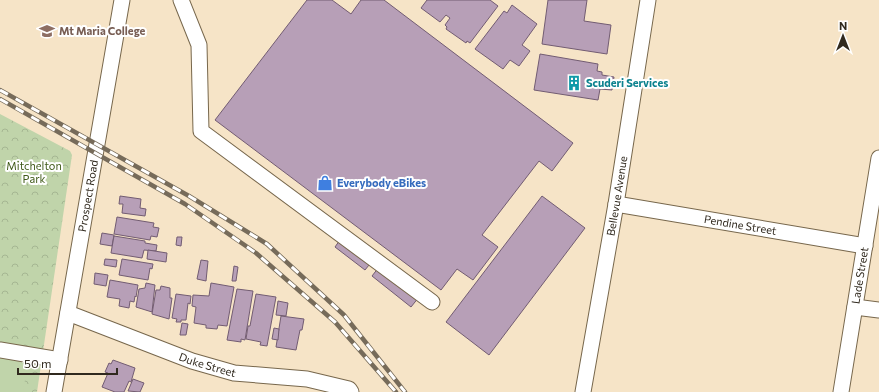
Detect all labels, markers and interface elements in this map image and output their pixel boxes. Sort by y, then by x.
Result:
north arrow [823,16,863,56]
text: N [839,19,847,32]
school or university icon: Mt Maria College [38,22,56,40]
place label: Mt Maria College [59,24,146,37]
building icon: Scuderi Services [565,74,583,92]
place label: Scuderi Services [586,76,668,89]
street label: Bellevue Avenue [604,155,629,237]
park label: Mitchelton Park [6,159,62,185]
street label: Prospect Road [75,159,100,233]
shop icon: Everybody eBikes [316,174,334,192]
place label: Everybody eBikes [337,176,426,189]
street label: Pendine Street [703,212,778,237]
street label: Lade Street [848,246,871,305]
scale bar [18,350,117,376]
street label: Duke Street [177,350,238,379]
text: 50 m [24,356,52,370]

